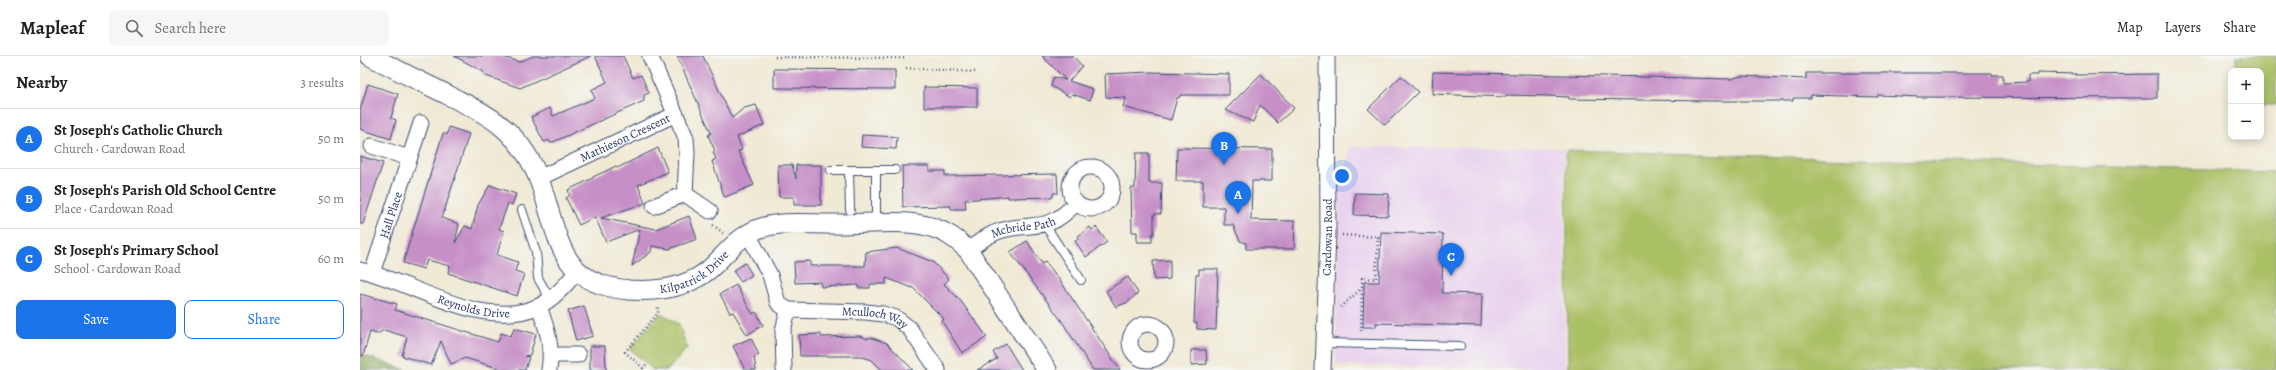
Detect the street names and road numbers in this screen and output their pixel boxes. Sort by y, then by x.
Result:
street label: Mathieson Crescent [578,110,673,166]
street label: Hall Place [376,190,406,240]
street label: Cardowan Road [1318,198,1336,276]
street label: Mcbride Path [988,213,1059,242]
street label: Kilpatrick Drive [659,247,732,297]
street label: Reynolds Drive [435,291,510,321]
street label: Mculloch Way [842,303,912,333]

